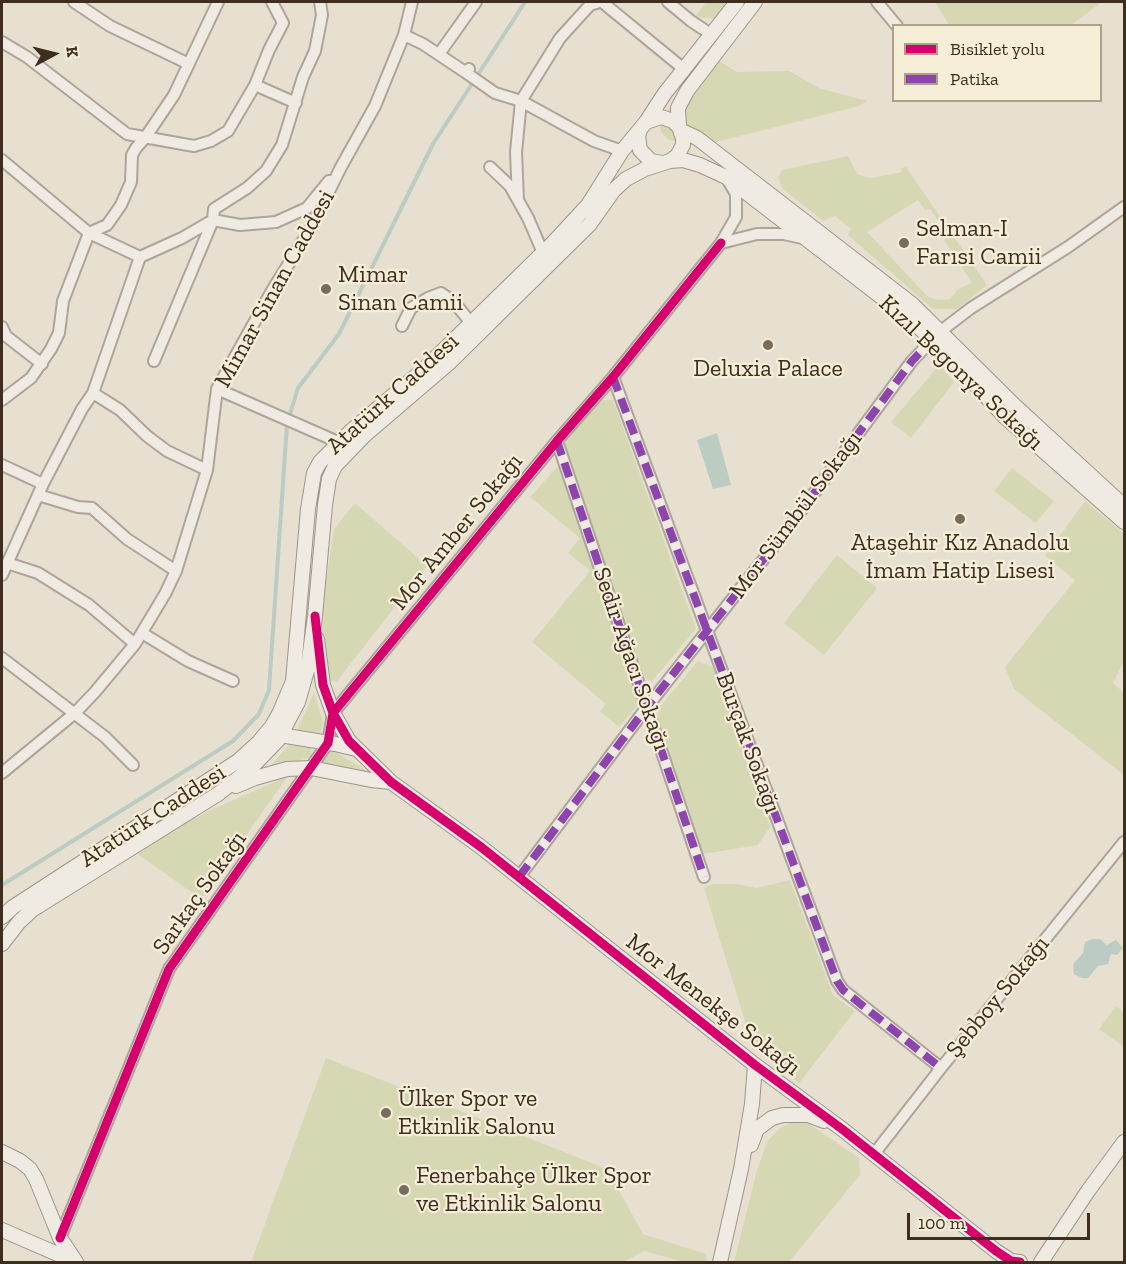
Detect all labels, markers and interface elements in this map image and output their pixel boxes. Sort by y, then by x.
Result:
north arrow [24,24,84,84]
legend [892,24,1102,102]
text: Bisiklet yolu [950,38,1045,60]
text: K [62,45,82,58]
text: Patika [950,68,999,90]
street label: Mimar Sinan Caddesi [209,185,341,393]
place label: Selman-I Farısi Camii [916,215,1041,271]
marker: Selman-I Farısi Camii [897,236,911,250]
place label: Mimar Sinan Camii [338,261,463,317]
marker: Mimar Sinan Camii [319,282,333,296]
street label: Kızıl Begonya Sokağı [873,289,1049,457]
street label: Atatürk Caddesi [321,327,465,461]
marker: Deluxia Palace [761,338,775,352]
place label: Deluxia Palace [693,355,843,383]
street label: Mor Sümbül Sokağı [724,425,868,605]
street label: Mor Amber Sokağı [385,448,529,616]
marker: Ataşehir Kız Anadolu İmam Hatip Lisesi [953,512,967,526]
place label: Ataşehir Kız Anadolu İmam Hatip Lisesi [851,529,1069,585]
street label: Sedir Ağacı Sokağı [586,564,676,754]
street label: Burçak Sokağı [709,669,787,817]
street label: Atatürk Caddesi [75,758,231,874]
street label: Sarkaç Sokağı [147,826,253,960]
street label: Mor Menekşe Sokağı [620,928,806,1082]
street label: Şebboy Sokağı [940,930,1056,1064]
place label: Ülker Spor ve Etkinlik Salonu [398,1085,555,1141]
marker: Ülker Spor ve Etkinlik Salonu [379,1106,393,1120]
place label: Fenerbahçe Ülker Spor ve Etkinlik Salonu [416,1162,652,1218]
marker: Fenerbahçe Ülker Spor ve Etkinlik Salonu [397,1183,411,1197]
scale bar [910,1201,1093,1239]
text: 100 m [918,1212,965,1234]

